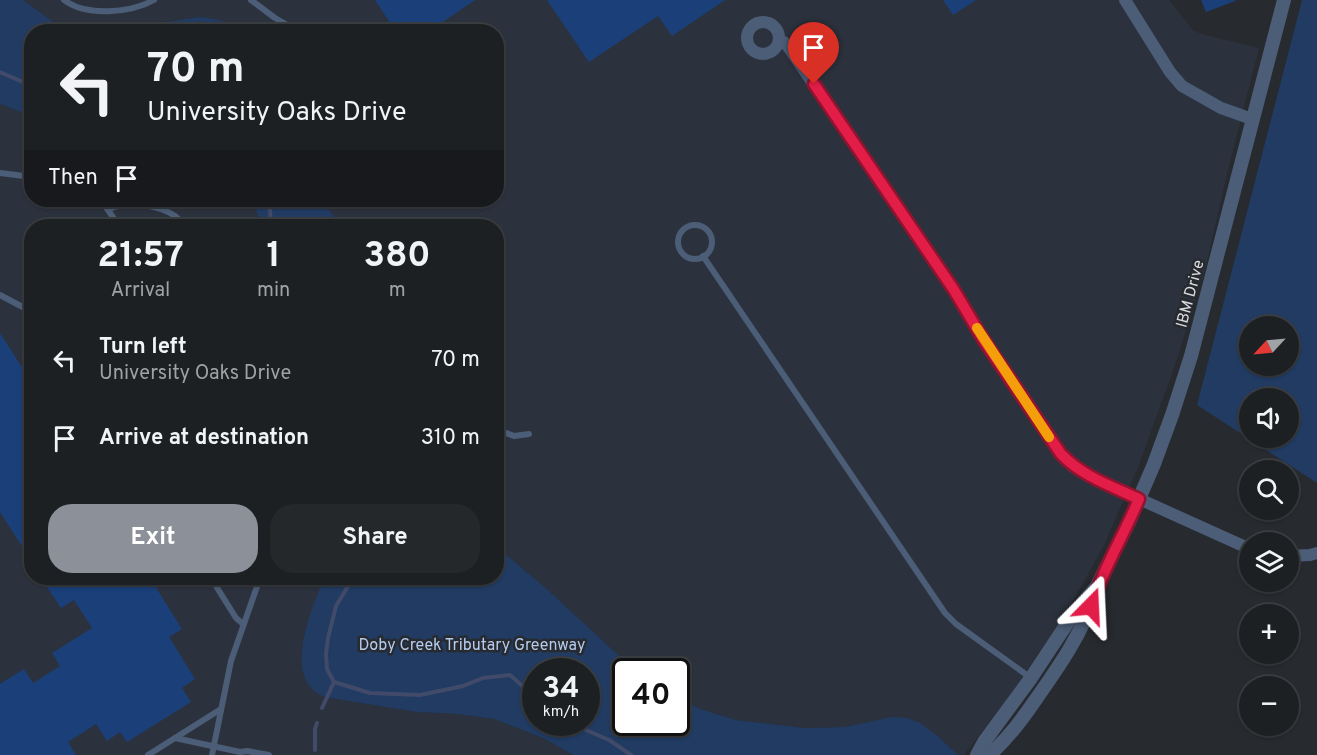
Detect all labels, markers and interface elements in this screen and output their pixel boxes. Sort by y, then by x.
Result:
pin [788,22,839,84]
icon: arrive [797,31,830,64]
text: 70 m [147,44,245,97]
icon: left [48,48,126,126]
text: University Oaks Drive [147,96,406,130]
icon: arrive [110,162,143,195]
text: Then [48,165,98,192]
text: 21:57 [97,234,184,280]
text: 1 [266,234,281,280]
text: 380 [363,234,431,280]
street label: IBM Drive [1172,258,1210,330]
text: Arrival [111,278,170,304]
text: min [257,278,290,304]
text: m [389,278,406,304]
north arrow [1239,316,1299,376]
map controls [1239,316,1299,736]
text: Turn left [99,334,187,361]
icon: left [48,344,81,377]
text: 70 m [431,347,480,374]
text: University Oaks Drive [99,361,291,387]
button: sound [1239,388,1299,448]
icon: arrive [48,422,81,455]
text: Arrive at destination [99,425,309,452]
text: 310 m [421,425,480,452]
button: search [1239,460,1299,520]
button: Exit [48,504,258,573]
button: Share [270,504,480,573]
button: layers [1239,532,1299,592]
position arrow [1059,574,1123,638]
button: + [1239,604,1299,664]
park label: Doby Creek Tributary Greenway [359,636,585,656]
speed limit sign: 40 [612,658,690,736]
text: 34 [542,671,580,708]
button: − [1239,676,1299,736]
text: km/h [543,703,579,722]

